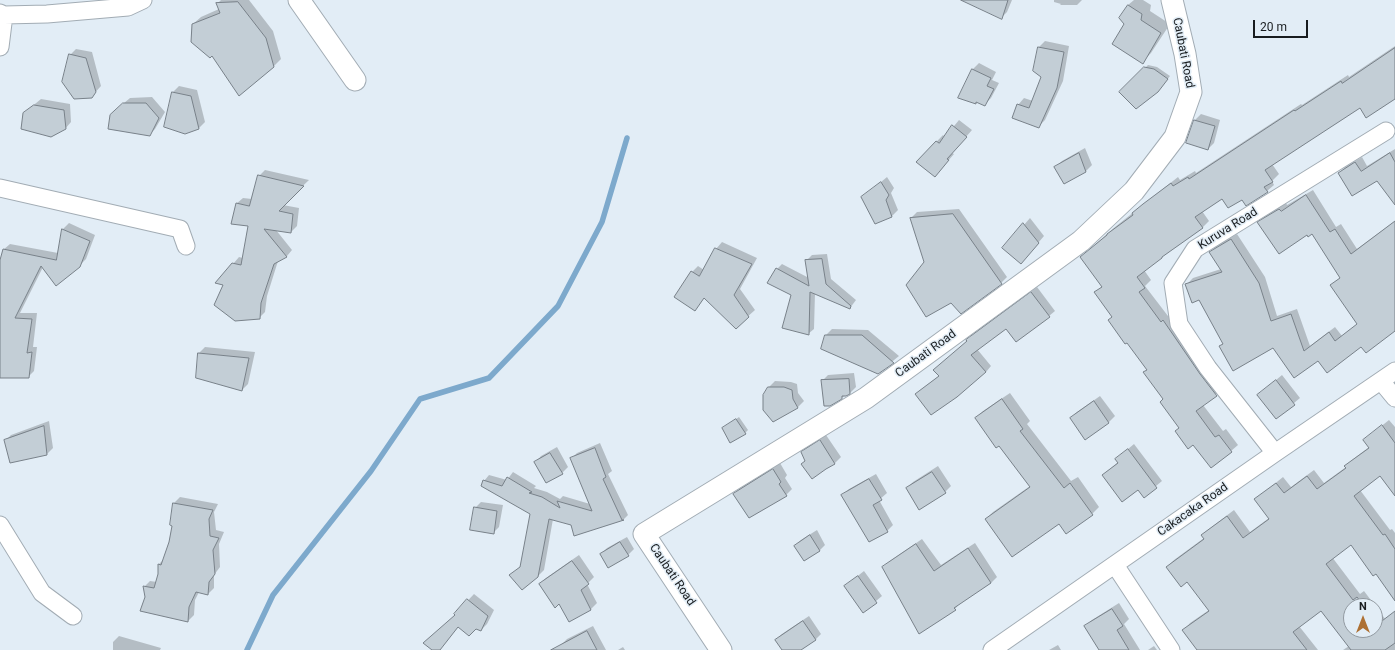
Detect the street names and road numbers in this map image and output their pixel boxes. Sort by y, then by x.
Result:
street label: Caubati Road [1169,16,1197,90]
street label: Kuruva Road [1196,205,1260,253]
street label: Caubati Road [893,327,959,381]
street label: Cakacaka Road [1155,480,1231,540]
street label: Caubati Road [646,541,698,609]

